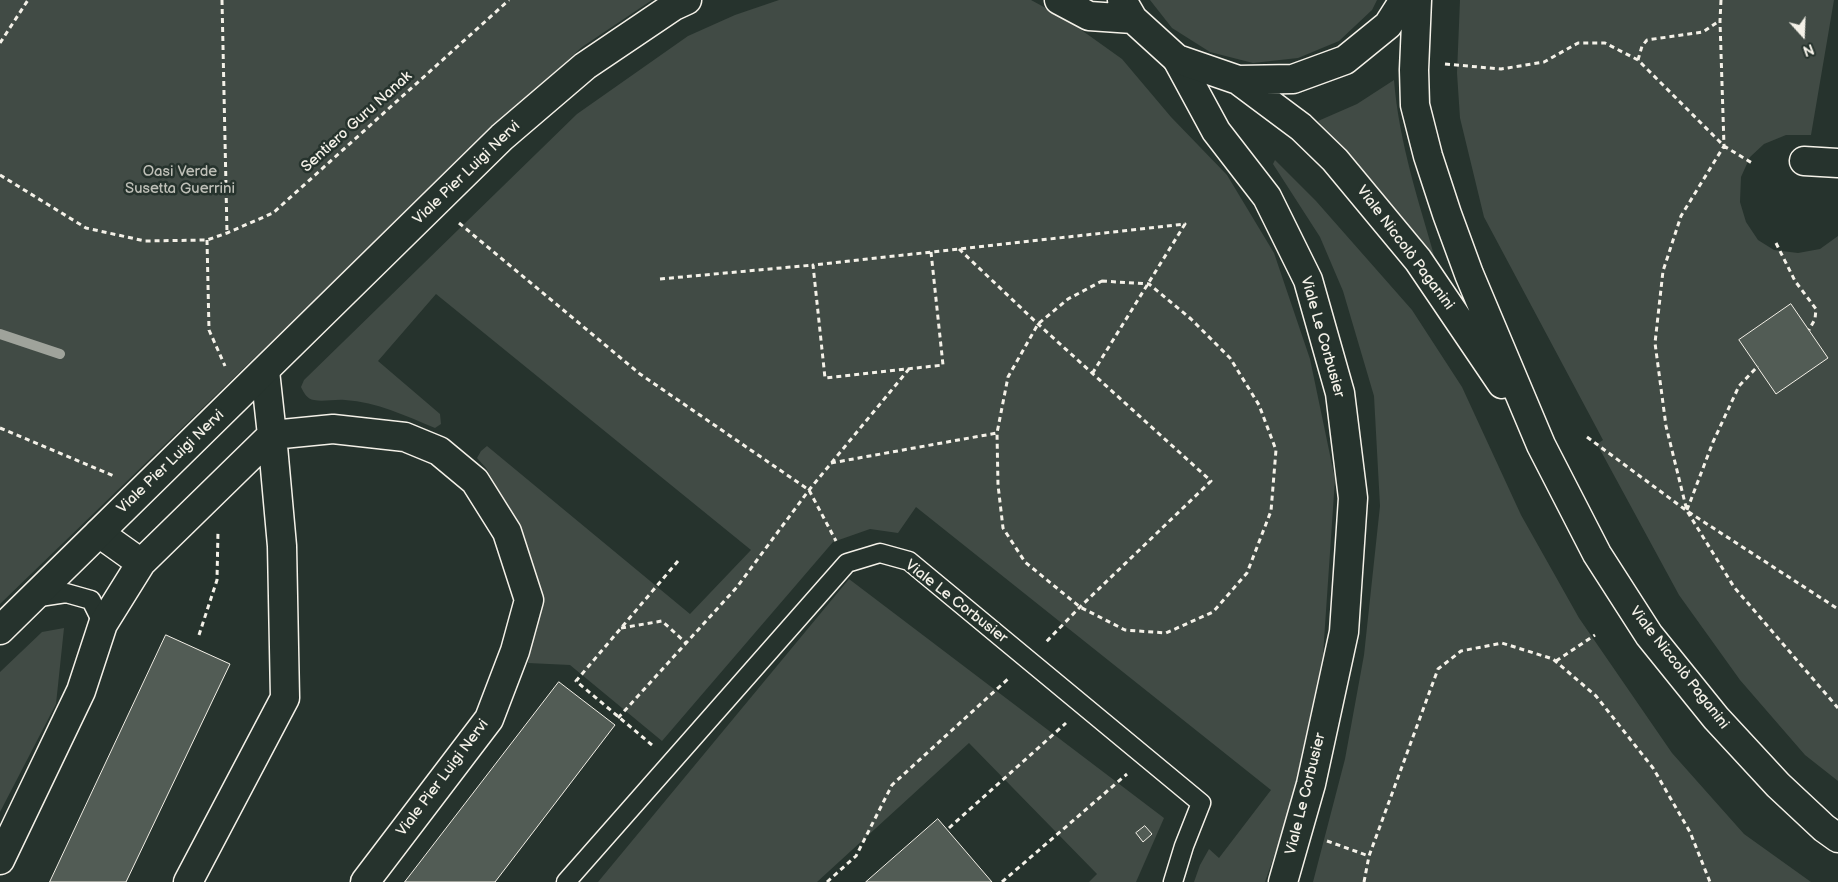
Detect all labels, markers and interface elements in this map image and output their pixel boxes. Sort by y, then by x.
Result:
north arrow [1778,10,1828,60]
text: N [1800,40,1816,59]
street label: Sentiero Guru Nanak [298,68,416,176]
street label: Viale Pier Luigi Nervi [410,117,524,229]
park label: Oasi Verde Susetta Guerrini [125,163,235,198]
street label: Viale Niccolò Paganini [1352,182,1458,314]
street label: Viale Le Corbusier [1296,274,1348,400]
street label: Viale Pier Luigi Nervi [114,406,228,518]
street label: Viale Le Corbusier [901,556,1011,648]
street label: Viale Niccolò Paganini [1625,603,1733,733]
street label: Viale Pier Luigi Nervi [393,716,493,840]
street label: Viale Le Corbusier [1282,731,1330,857]

